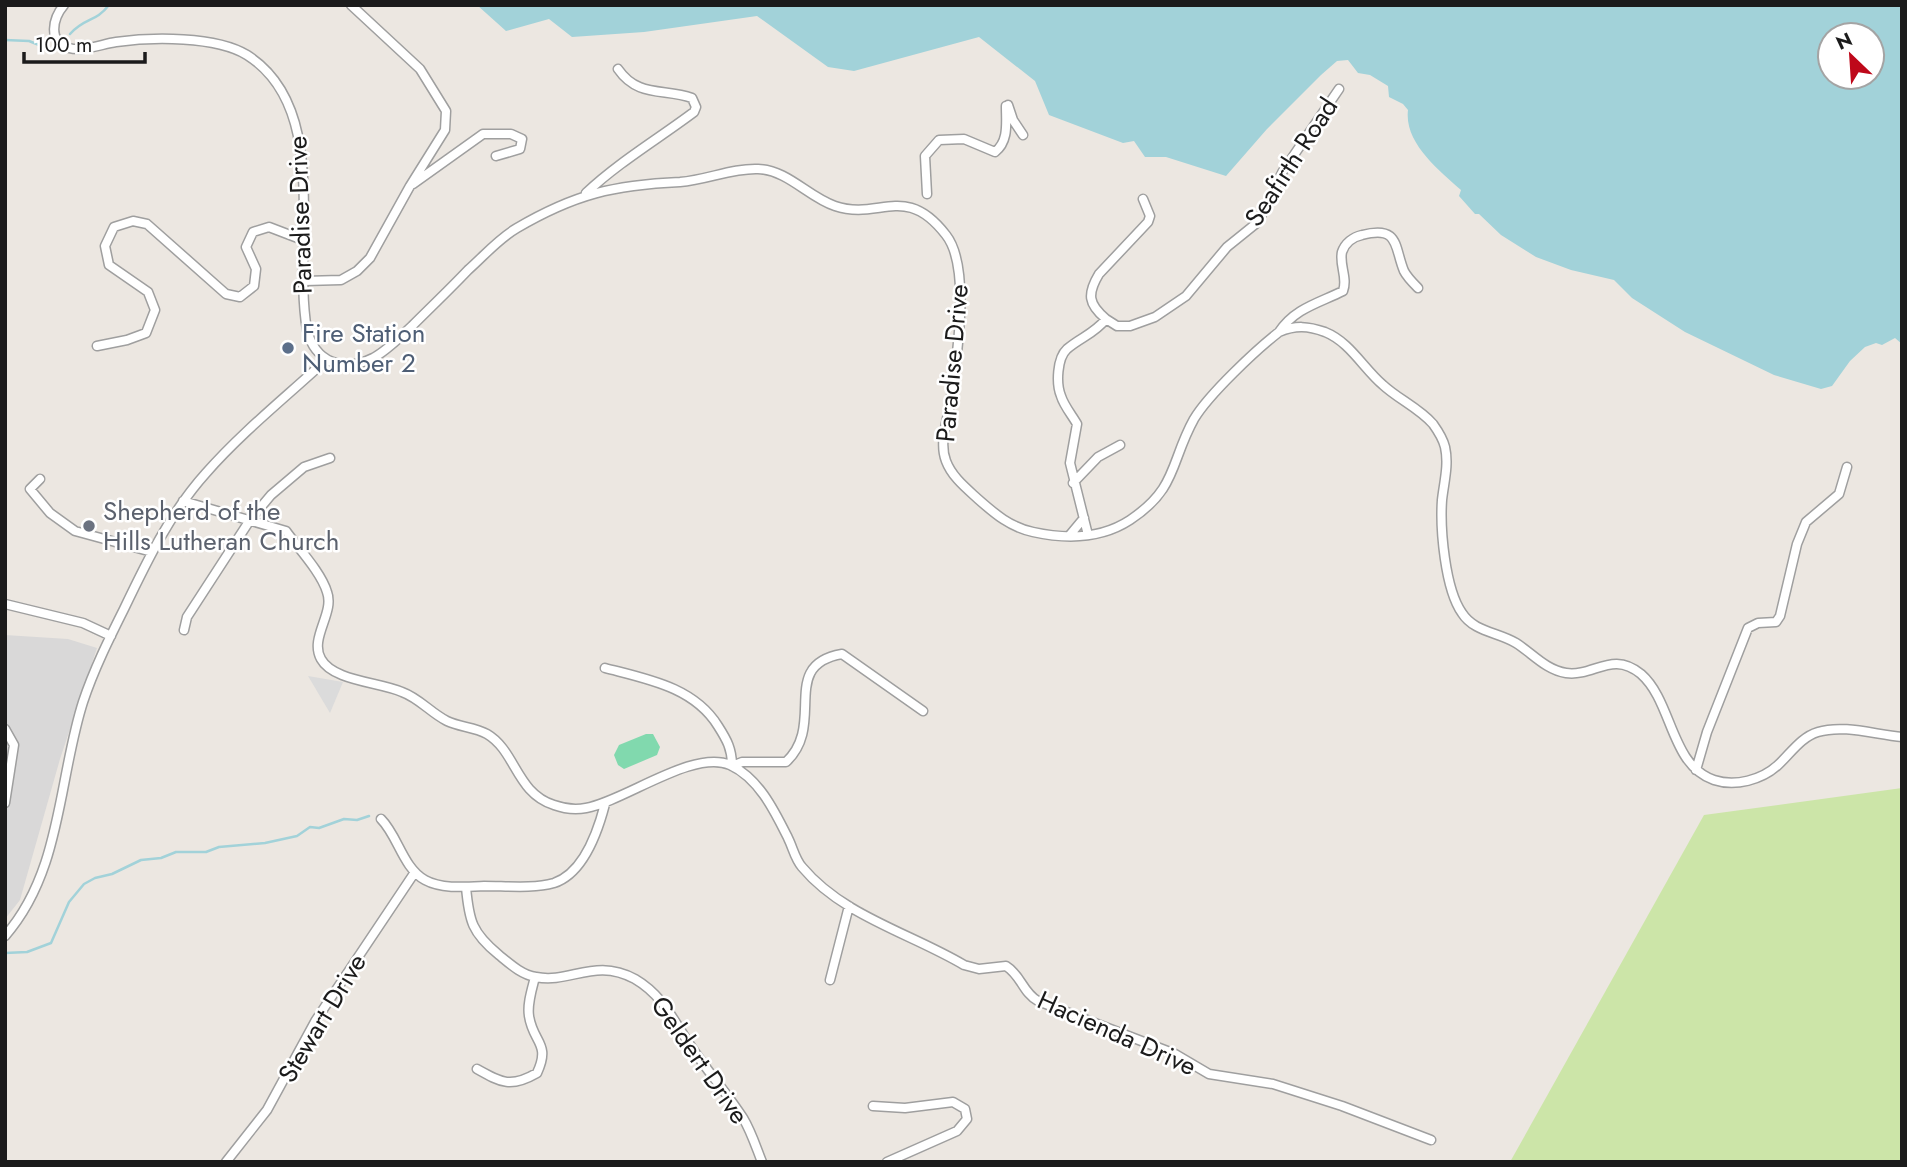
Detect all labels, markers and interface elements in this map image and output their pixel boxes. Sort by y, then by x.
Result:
scale bar [24,21,145,65]
north arrow [1816,21,1886,91]
text: N [1831,26,1857,56]
text: 100 m [35,30,92,60]
street label: Seafirth Road [1235,90,1347,234]
street label: Paradise Drive [278,135,322,295]
street label: Paradise Drive [926,282,978,444]
place label: Fire Station Number 2 [302,314,425,382]
marker: Fire Station Number 2 [280,340,296,356]
place label: Shepherd of the Hills Lutheran Church [103,492,339,560]
marker: Shepherd of the Hills Lutheran Church [81,518,97,534]
street label: Stewart Drive [269,946,375,1090]
street label: Hacienda Drive [1032,981,1202,1085]
street label: Geldert Drive [642,988,758,1132]

